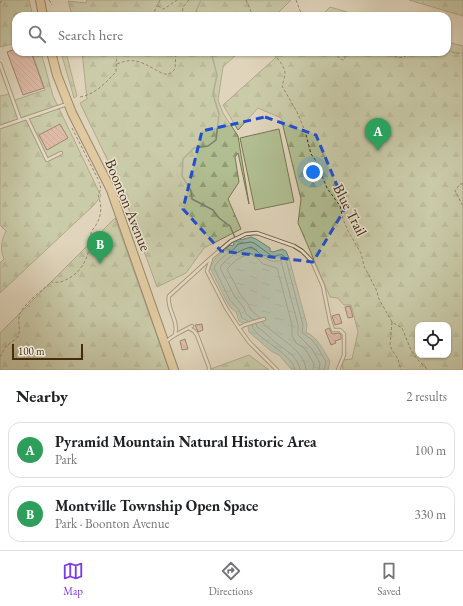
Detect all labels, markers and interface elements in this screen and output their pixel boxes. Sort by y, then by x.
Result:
search box [12,12,451,56]
icon: search [26,23,48,45]
text: Search here [58,25,123,44]
pin: A [365,118,391,151]
street label: Boonton Avenue [101,156,155,254]
your location [303,162,323,182]
street label: Blue Trail [329,181,372,239]
pin: B [87,231,113,264]
map controls [415,322,451,358]
button: locate [415,322,451,358]
scale bar [12,342,83,361]
text: 100 m [18,344,45,358]
text: Nearby [16,385,68,407]
text: 2 results [406,388,447,405]
text: Pyramid Mountain Natural Historic Area [55,432,317,451]
text: A [25,442,35,459]
text: 100 m [415,442,446,459]
text: Park [55,451,77,468]
text: Montville Township Open Space [55,496,258,515]
text: B [26,506,34,523]
text: 330 m [415,506,446,523]
text: Park · Boonton Avenue [55,515,170,532]
tab: Map [62,560,84,598]
tab: Directions [209,560,253,598]
tab: Saved [377,560,401,598]

